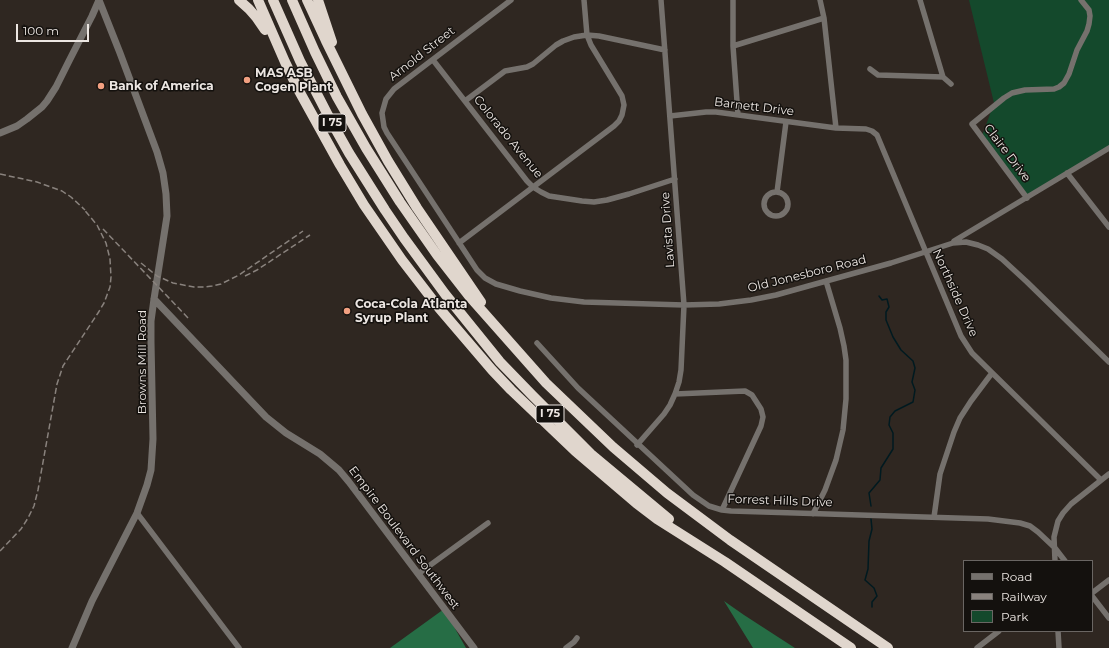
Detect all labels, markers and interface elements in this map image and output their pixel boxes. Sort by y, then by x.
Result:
scale bar [18,16,91,42]
text: 100 m [23,23,59,38]
street label: Arnold Street [386,24,458,84]
place label: MAS ASB Cogen Plant [255,66,332,94]
marker: MAS ASB Cogen Plant [242,75,252,85]
place label: Bank of America [109,79,214,93]
marker: Bank of America [96,81,106,91]
street label: Colorado Avenue [470,93,546,181]
street label: Barnett Drive [713,95,795,119]
road number: I 75 [318,114,346,132]
street label: Claire Drive [981,121,1033,185]
street label: Lavista Drive [658,192,678,268]
street label: Northside Drive [929,247,981,339]
street label: Old Jonesboro Road [746,252,868,296]
place label: Coca-Cola Atlanta Syrup Plant [355,297,467,325]
marker: Coca-Cola Atlanta Syrup Plant [342,306,352,316]
street label: Browns Mill Road [135,310,149,414]
road number: I 75 [536,405,564,423]
street label: Empire Boulevard Southwest [345,464,463,612]
street label: Forrest Hills Drive [727,492,833,510]
legend [963,560,1093,632]
text: Road [1001,569,1032,584]
text: Railway [1001,589,1047,604]
text: Park [1001,609,1028,624]

